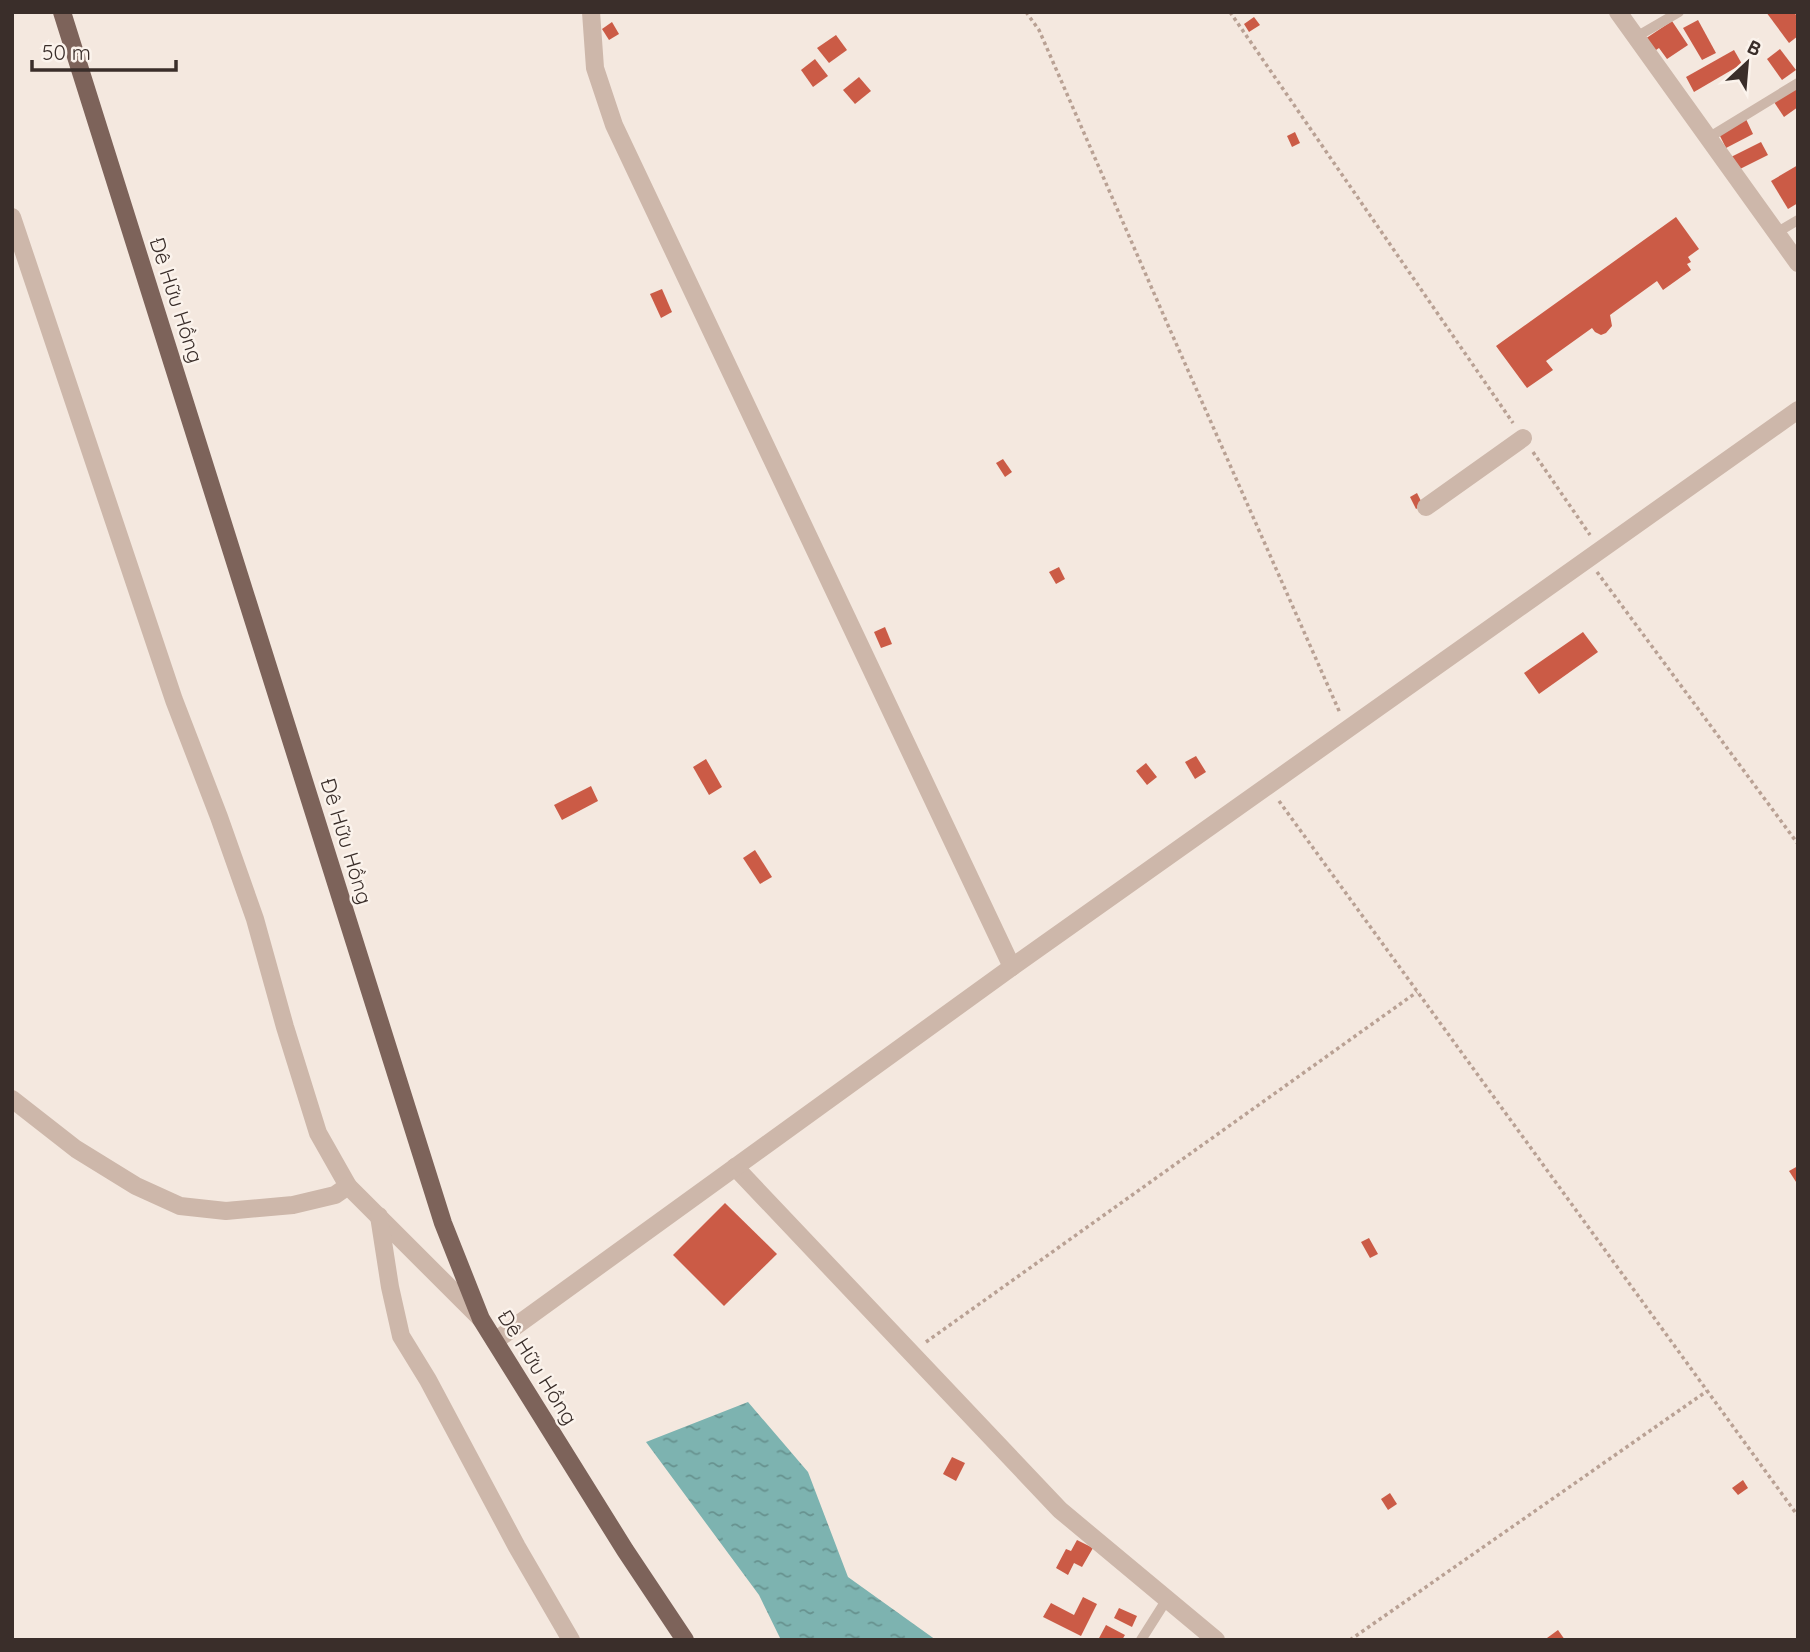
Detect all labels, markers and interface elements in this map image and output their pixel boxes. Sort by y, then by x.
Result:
scale bar [32,28,175,72]
north arrow [1712,28,1782,98]
text: B [1744,34,1765,61]
text: 50 m [42,39,91,65]
street label: Đê Hữu Hồng [144,234,210,366]
street label: Đê Hữu Hồng [315,775,379,907]
street label: Đê Hữu Hồng [492,1305,584,1429]

